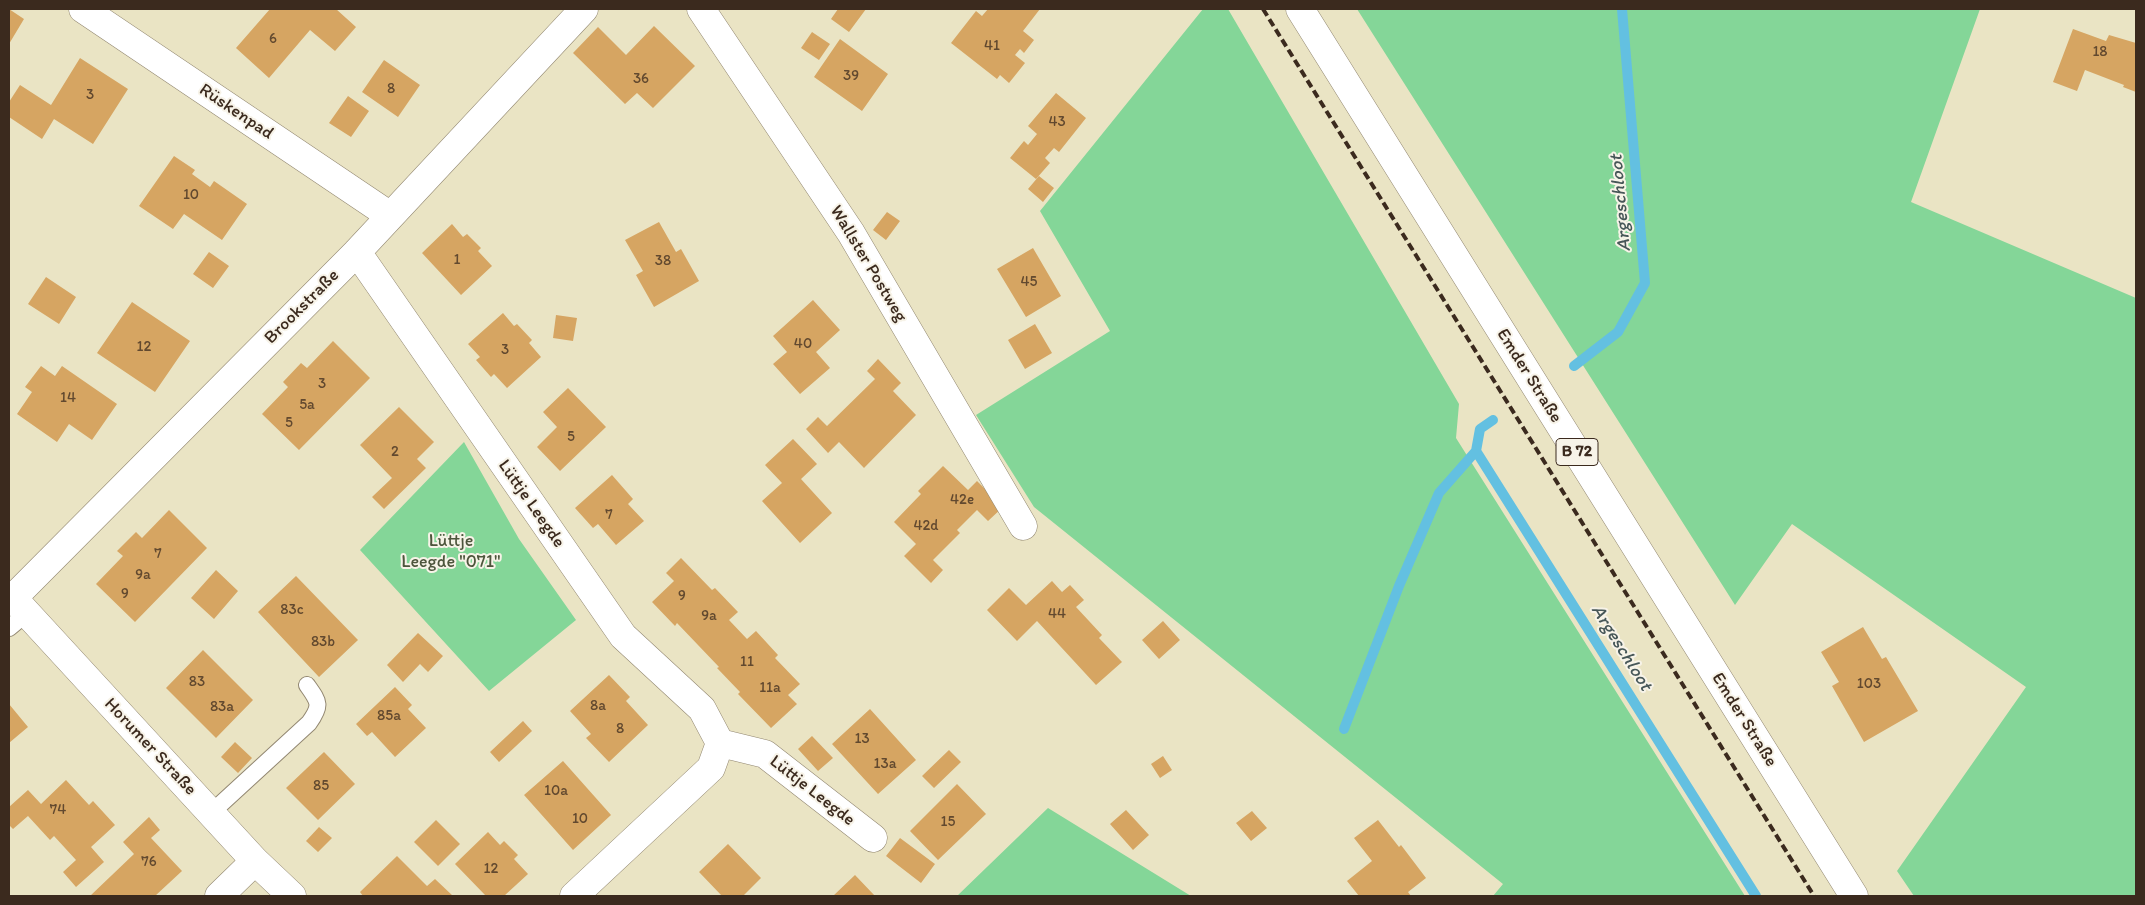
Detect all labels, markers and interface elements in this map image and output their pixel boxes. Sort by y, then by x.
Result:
house number: 6 [269,30,277,48]
house number: 41 [984,37,1000,55]
house number: 18 [2092,43,2108,61]
house number: 39 [843,67,859,85]
house number: 36 [633,70,649,88]
street label: Rüskenpad [195,79,277,145]
house number: 8 [387,80,395,98]
house number: 3 [86,86,94,104]
house number: 43 [1048,113,1066,131]
water label: Argeschloot [1605,153,1637,253]
house number: 10 [183,186,199,204]
street label: Wallster Postweg [825,202,911,326]
house number: 1 [454,251,460,269]
house number: 38 [655,252,671,270]
street label: Brookstraße [260,265,344,349]
house number: 45 [1021,273,1037,291]
street label: Emder Straße [1491,325,1567,427]
house number: 40 [794,335,812,353]
house number: 12 [137,338,151,356]
house number: 3 [501,341,509,359]
house number: 3 [318,375,326,393]
house number: 14 [60,389,76,407]
house number: 5a [299,396,315,414]
house number: 5 [285,414,293,432]
house number: 5 [567,428,575,446]
road number: B 72 [1556,438,1598,466]
house number: 2 [391,443,399,461]
street label: Lüttje Leegde [493,456,569,552]
house number: 42e [950,491,974,509]
house number: 7 [605,506,613,524]
house number: 42d [913,517,939,535]
park label: Lüttje Leegde "071" [401,530,501,572]
house number: 7 [154,545,162,563]
house number: 9a [135,566,151,584]
house number: 9 [121,585,129,603]
house number: 9 [678,587,686,605]
house number: 83c [280,601,304,619]
water label: Argeschloot [1586,601,1656,695]
house number: 44 [1048,605,1066,623]
house number: 9a [701,607,717,625]
house number: 83b [311,633,335,651]
house number: 11 [740,653,754,671]
street label: Emder Straße [1706,669,1782,771]
house number: 83 [189,673,205,691]
house number: 103 [1857,675,1881,693]
house number: 11a [759,679,781,697]
street label: Horumer Straße [99,694,201,800]
house number: 8a [590,697,606,715]
house number: 83a [210,698,234,716]
house number: 85a [377,707,401,725]
house number: 8 [616,720,624,738]
house number: 13 [854,730,870,748]
street label: Lüttje Leegde [765,751,859,831]
house number: 13a [874,755,896,773]
house number: 85 [313,777,329,795]
house number: 10a [544,782,568,800]
house number: 74 [50,801,66,819]
house number: 10 [572,810,588,828]
house number: 15 [941,813,955,831]
house number: 76 [141,853,157,871]
house number: 12 [484,860,498,878]

